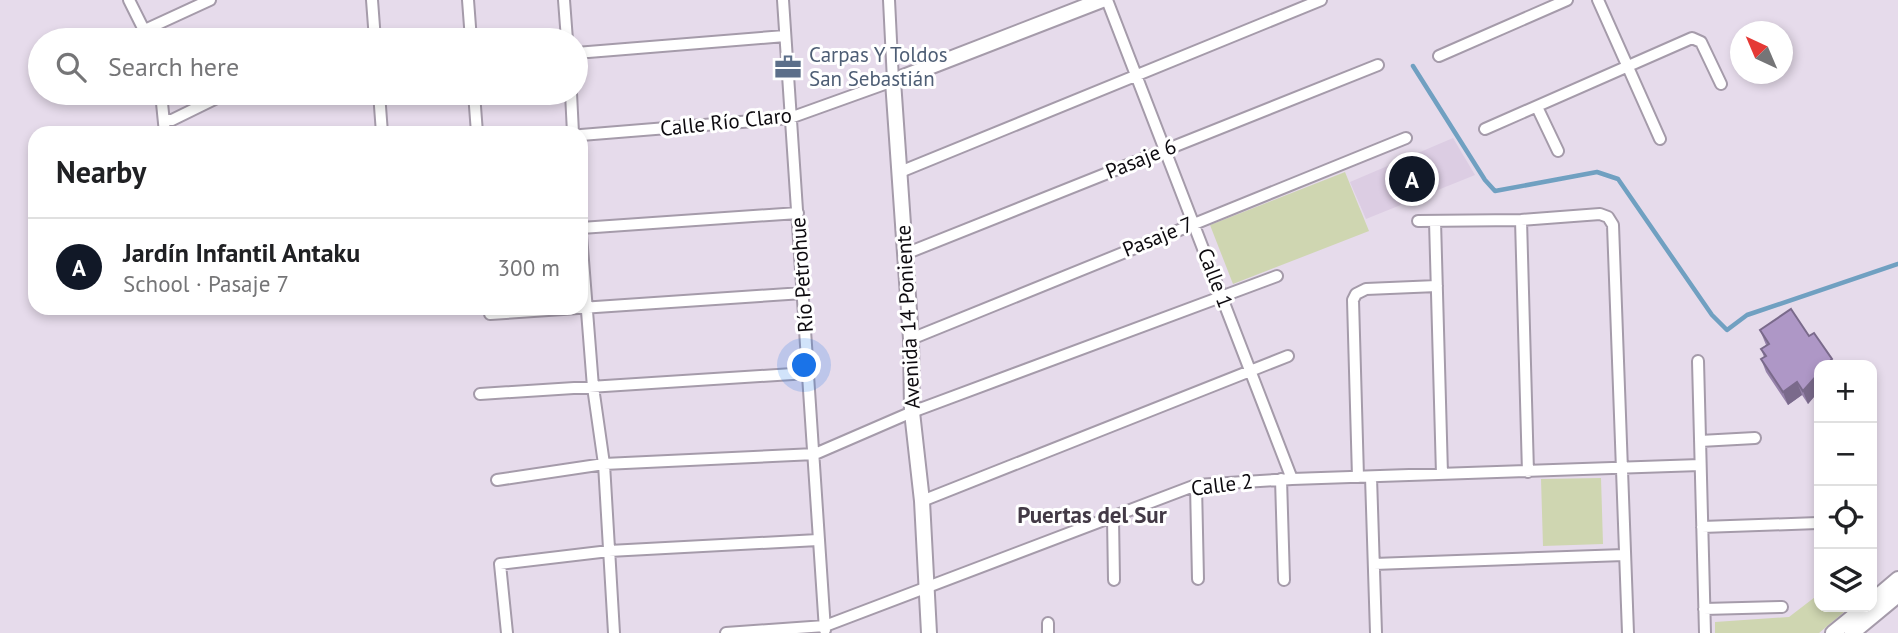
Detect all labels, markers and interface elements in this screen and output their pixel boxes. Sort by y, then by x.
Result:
north arrow [1730,21,1793,84]
search box [28,28,588,105]
place label: Carpas Y Toldos San Sebastián [809,41,948,92]
icon: search [52,48,90,86]
text: Search here [108,50,239,83]
office icon: Carpas Y Toldos San Sebastián [773,52,803,82]
street label: Calle Río Claro [659,101,793,142]
street label: Pasaje 6 [1101,132,1180,185]
text: Nearby [56,152,146,191]
pin: A [1389,153,1435,205]
street label: Pasaje 7 [1118,210,1197,263]
street label: Río Petrohue [784,217,819,334]
street label: Avenida 14 Poniente [889,224,926,410]
text: Jardín Infantil Antaku [123,236,360,269]
street label: Calle 1 [1192,244,1239,312]
text: A [72,253,86,282]
text: 300 m [498,253,560,282]
text: School · Pasaje 7 [123,269,289,298]
your location [787,348,821,382]
map controls [1814,360,1877,612]
button: + [1814,360,1877,423]
button: − [1814,423,1877,486]
street label: Calle 2 [1190,467,1254,502]
button: locate [1814,486,1877,549]
district label: Puertas del Sur [1017,500,1168,529]
button: layers [1814,549,1877,612]

